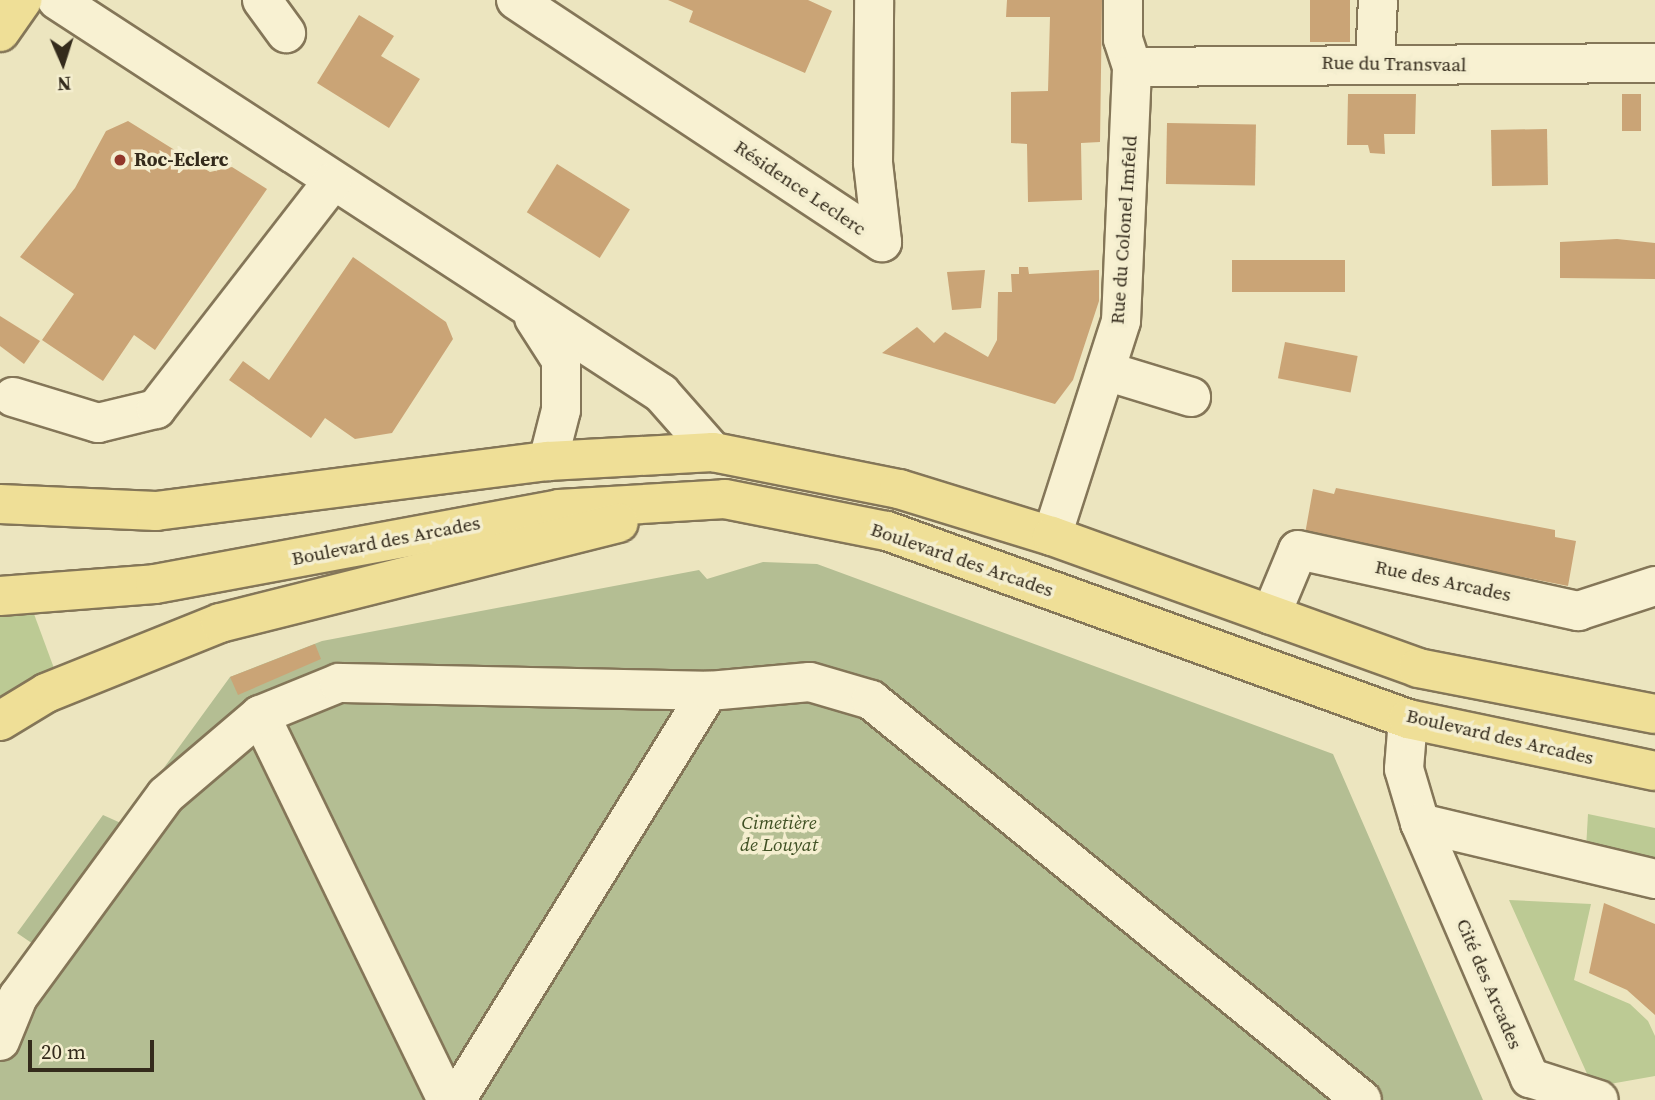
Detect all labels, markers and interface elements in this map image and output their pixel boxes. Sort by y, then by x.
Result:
north arrow [28,28,98,98]
street label: Rue du Transvaal [1321,51,1467,77]
text: N [57,71,72,97]
street label: Rue du Colonel Imfeld [1106,135,1142,325]
street label: Résidence Leclerc [730,136,870,240]
place label: Roc-Eclerc [134,149,228,171]
marker: Roc-Eclerc [112,152,128,168]
street label: Boulevard des Arcades [290,512,482,570]
street label: Boulevard des Arcades [868,518,1056,602]
street label: Rue des Arcades [1373,555,1513,607]
street label: Boulevard des Arcades [1404,704,1596,770]
park label: Cimetière de Louyat [740,812,818,856]
street label: Cité des Arcades [1451,915,1527,1053]
scale bar [32,1026,158,1070]
text: 20 m [41,1037,86,1066]

